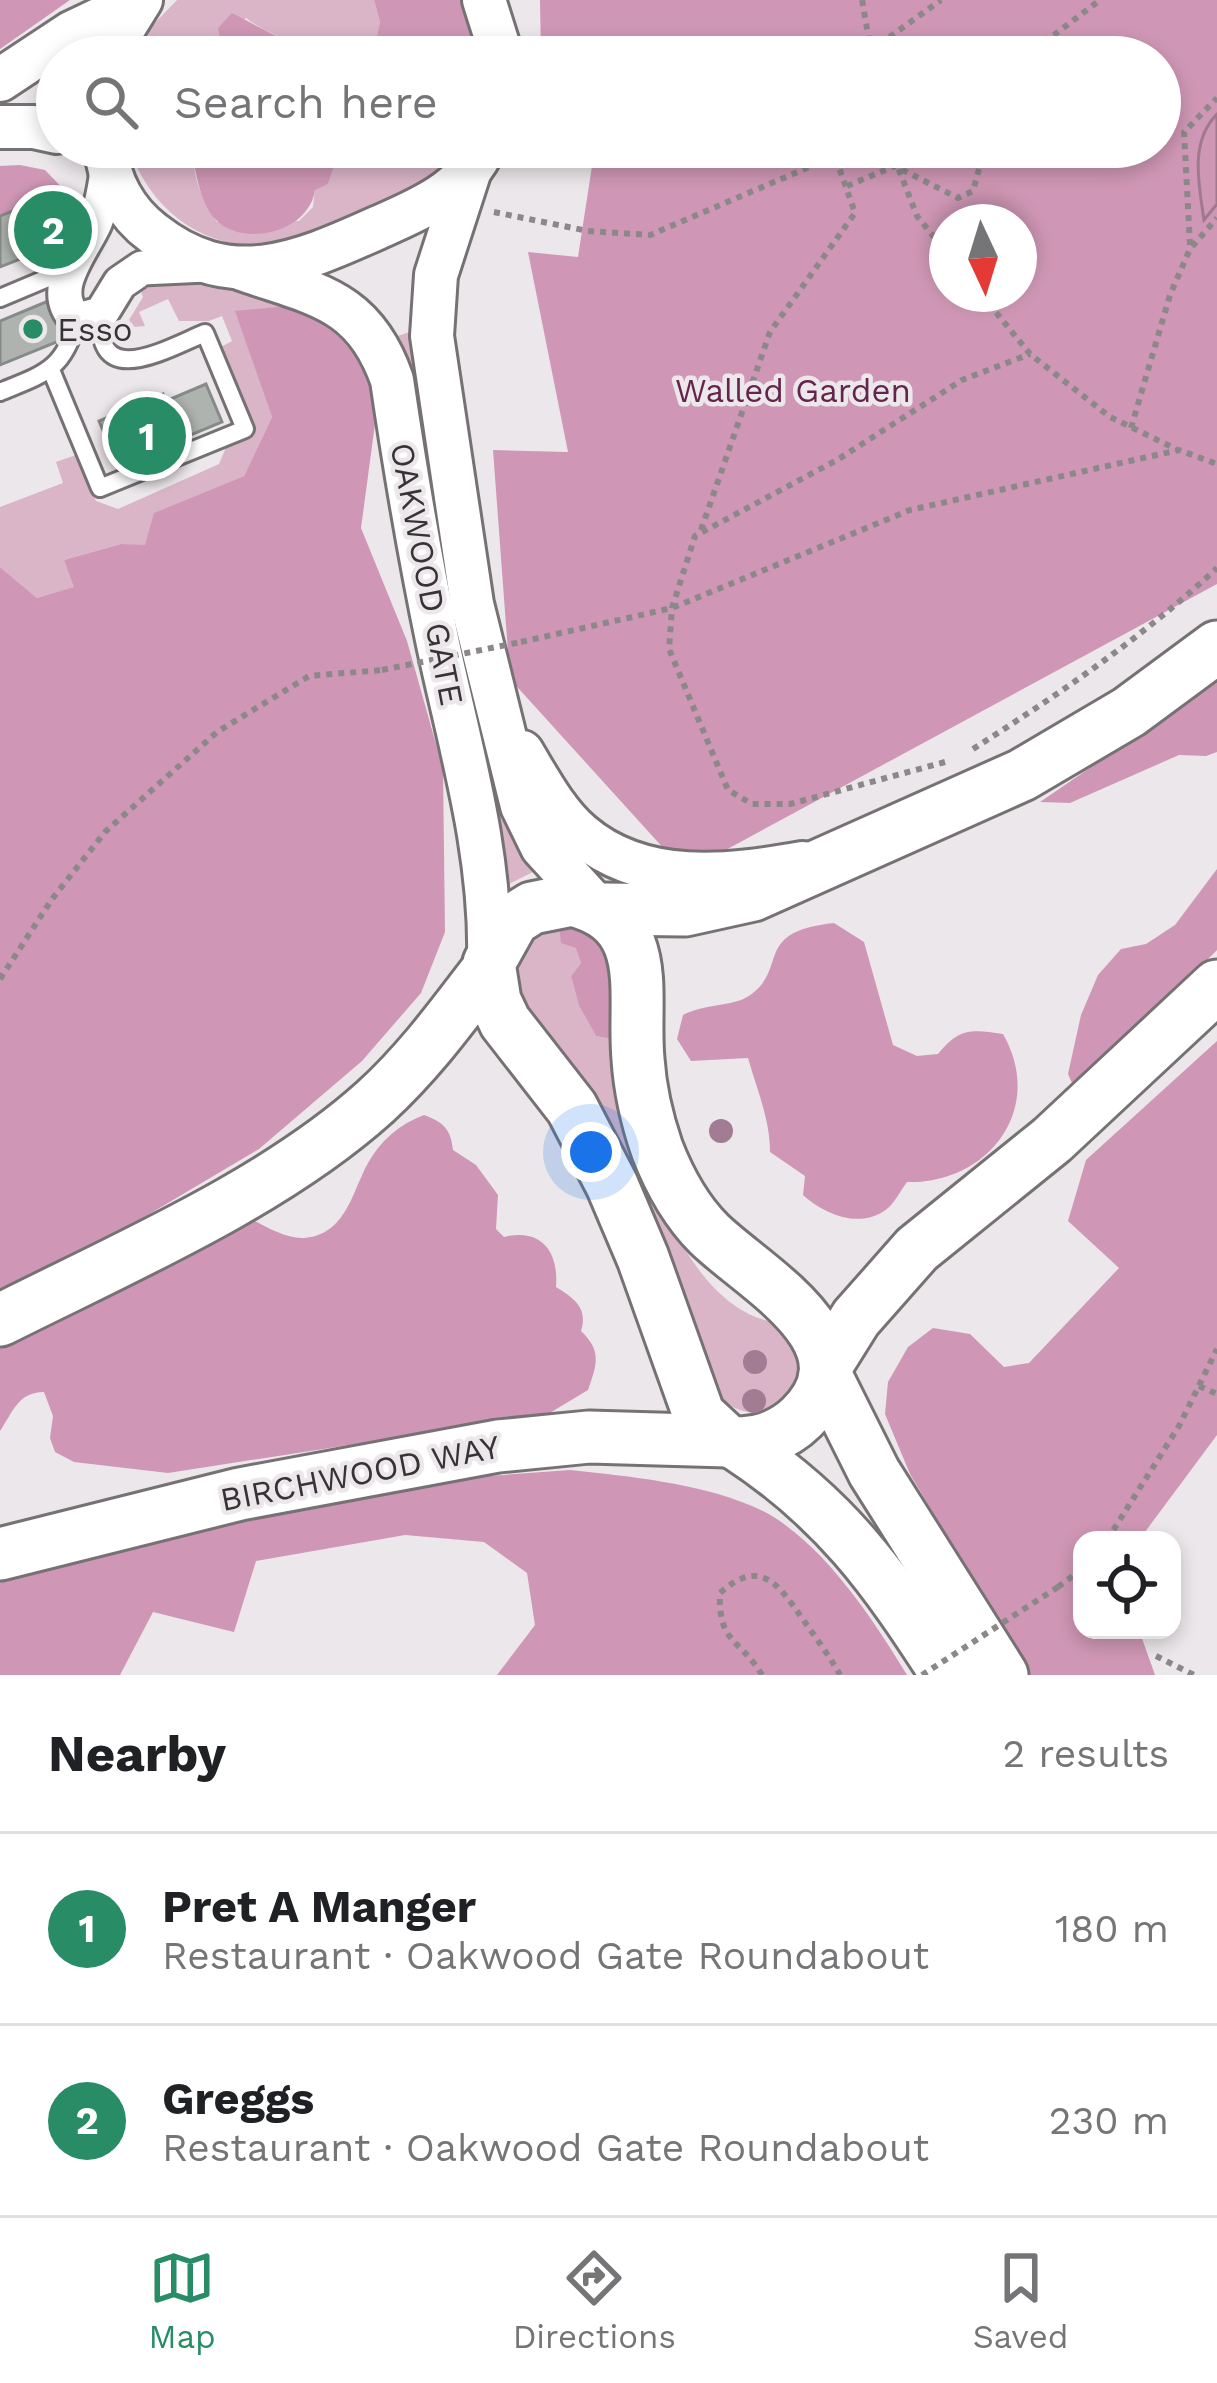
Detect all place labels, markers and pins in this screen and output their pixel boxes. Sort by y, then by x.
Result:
pin: 2 [14,185,92,275]
place label: Esso [57,310,133,349]
marker: Esso [20,316,46,342]
pin: 1 [108,391,186,481]

